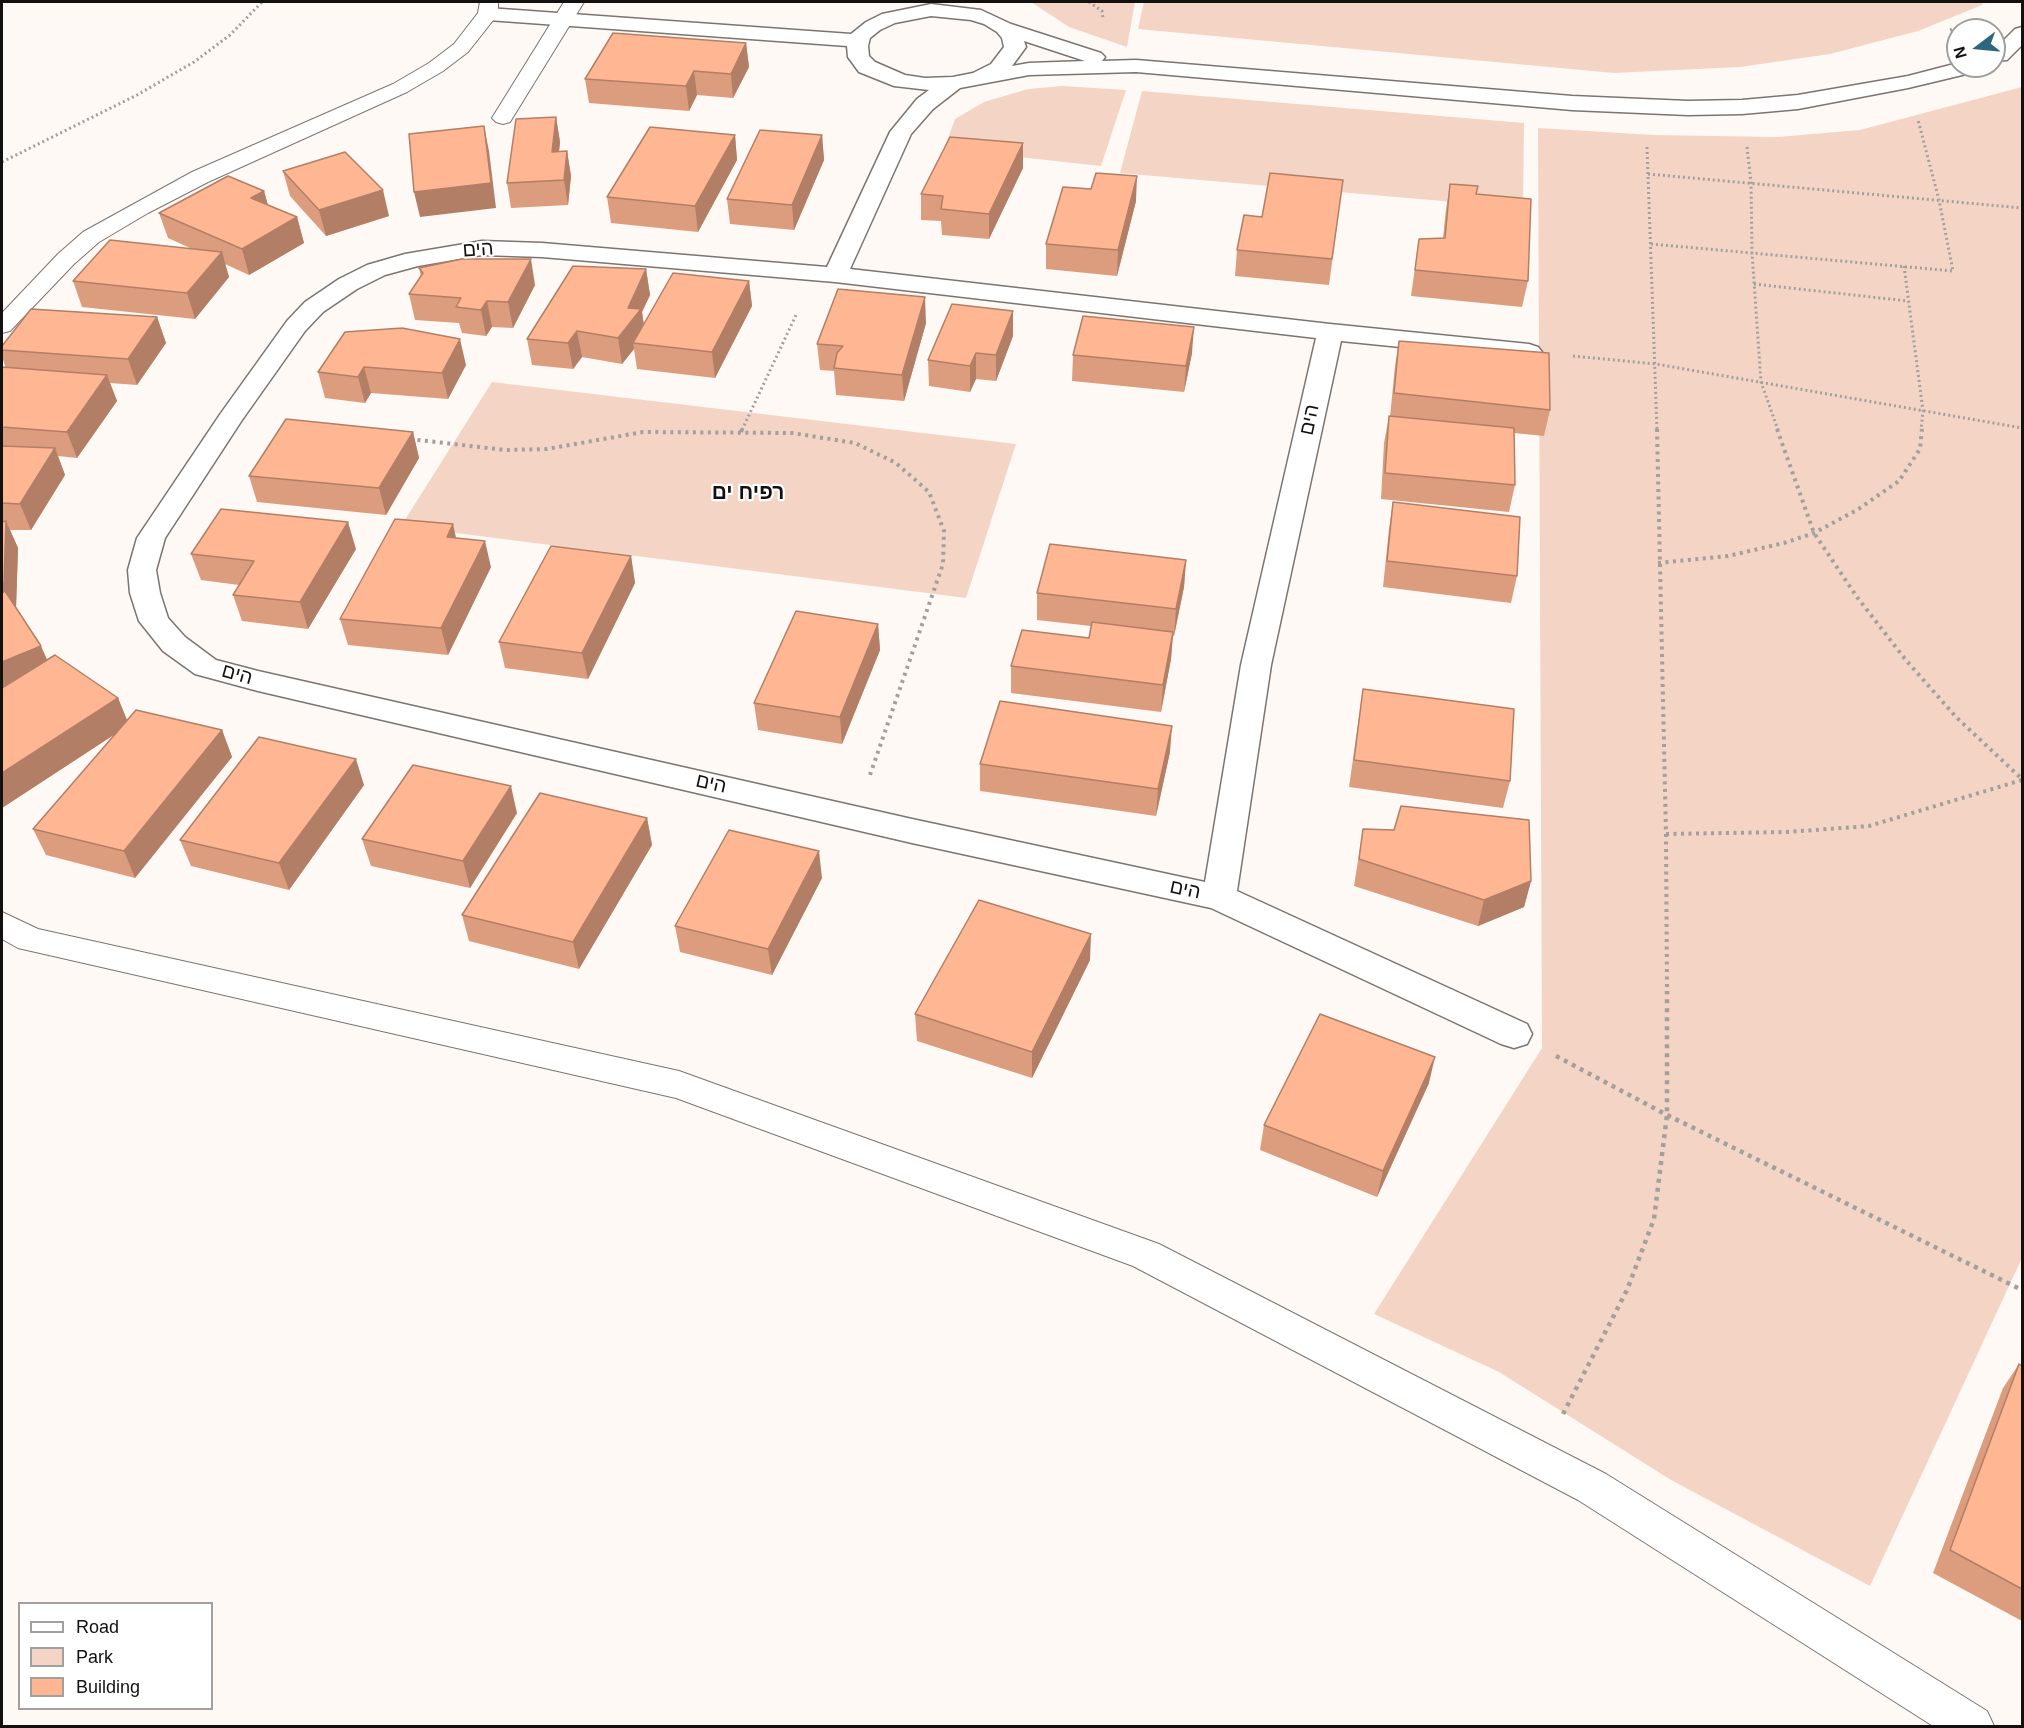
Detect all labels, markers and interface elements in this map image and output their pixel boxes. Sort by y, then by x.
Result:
north arrow [1946,18,2006,78]
text: N [1950,45,1970,60]
street label: הים [462,237,494,263]
street label: הים [1295,402,1325,438]
district label: רפיח ים [712,480,784,506]
street label: הים [219,659,255,691]
street label: הים [693,769,729,799]
street label: הים [1167,875,1203,905]
legend [18,1602,213,1710]
text: Road [76,1617,119,1637]
text: Park [76,1647,113,1667]
text: Building [76,1677,140,1697]

